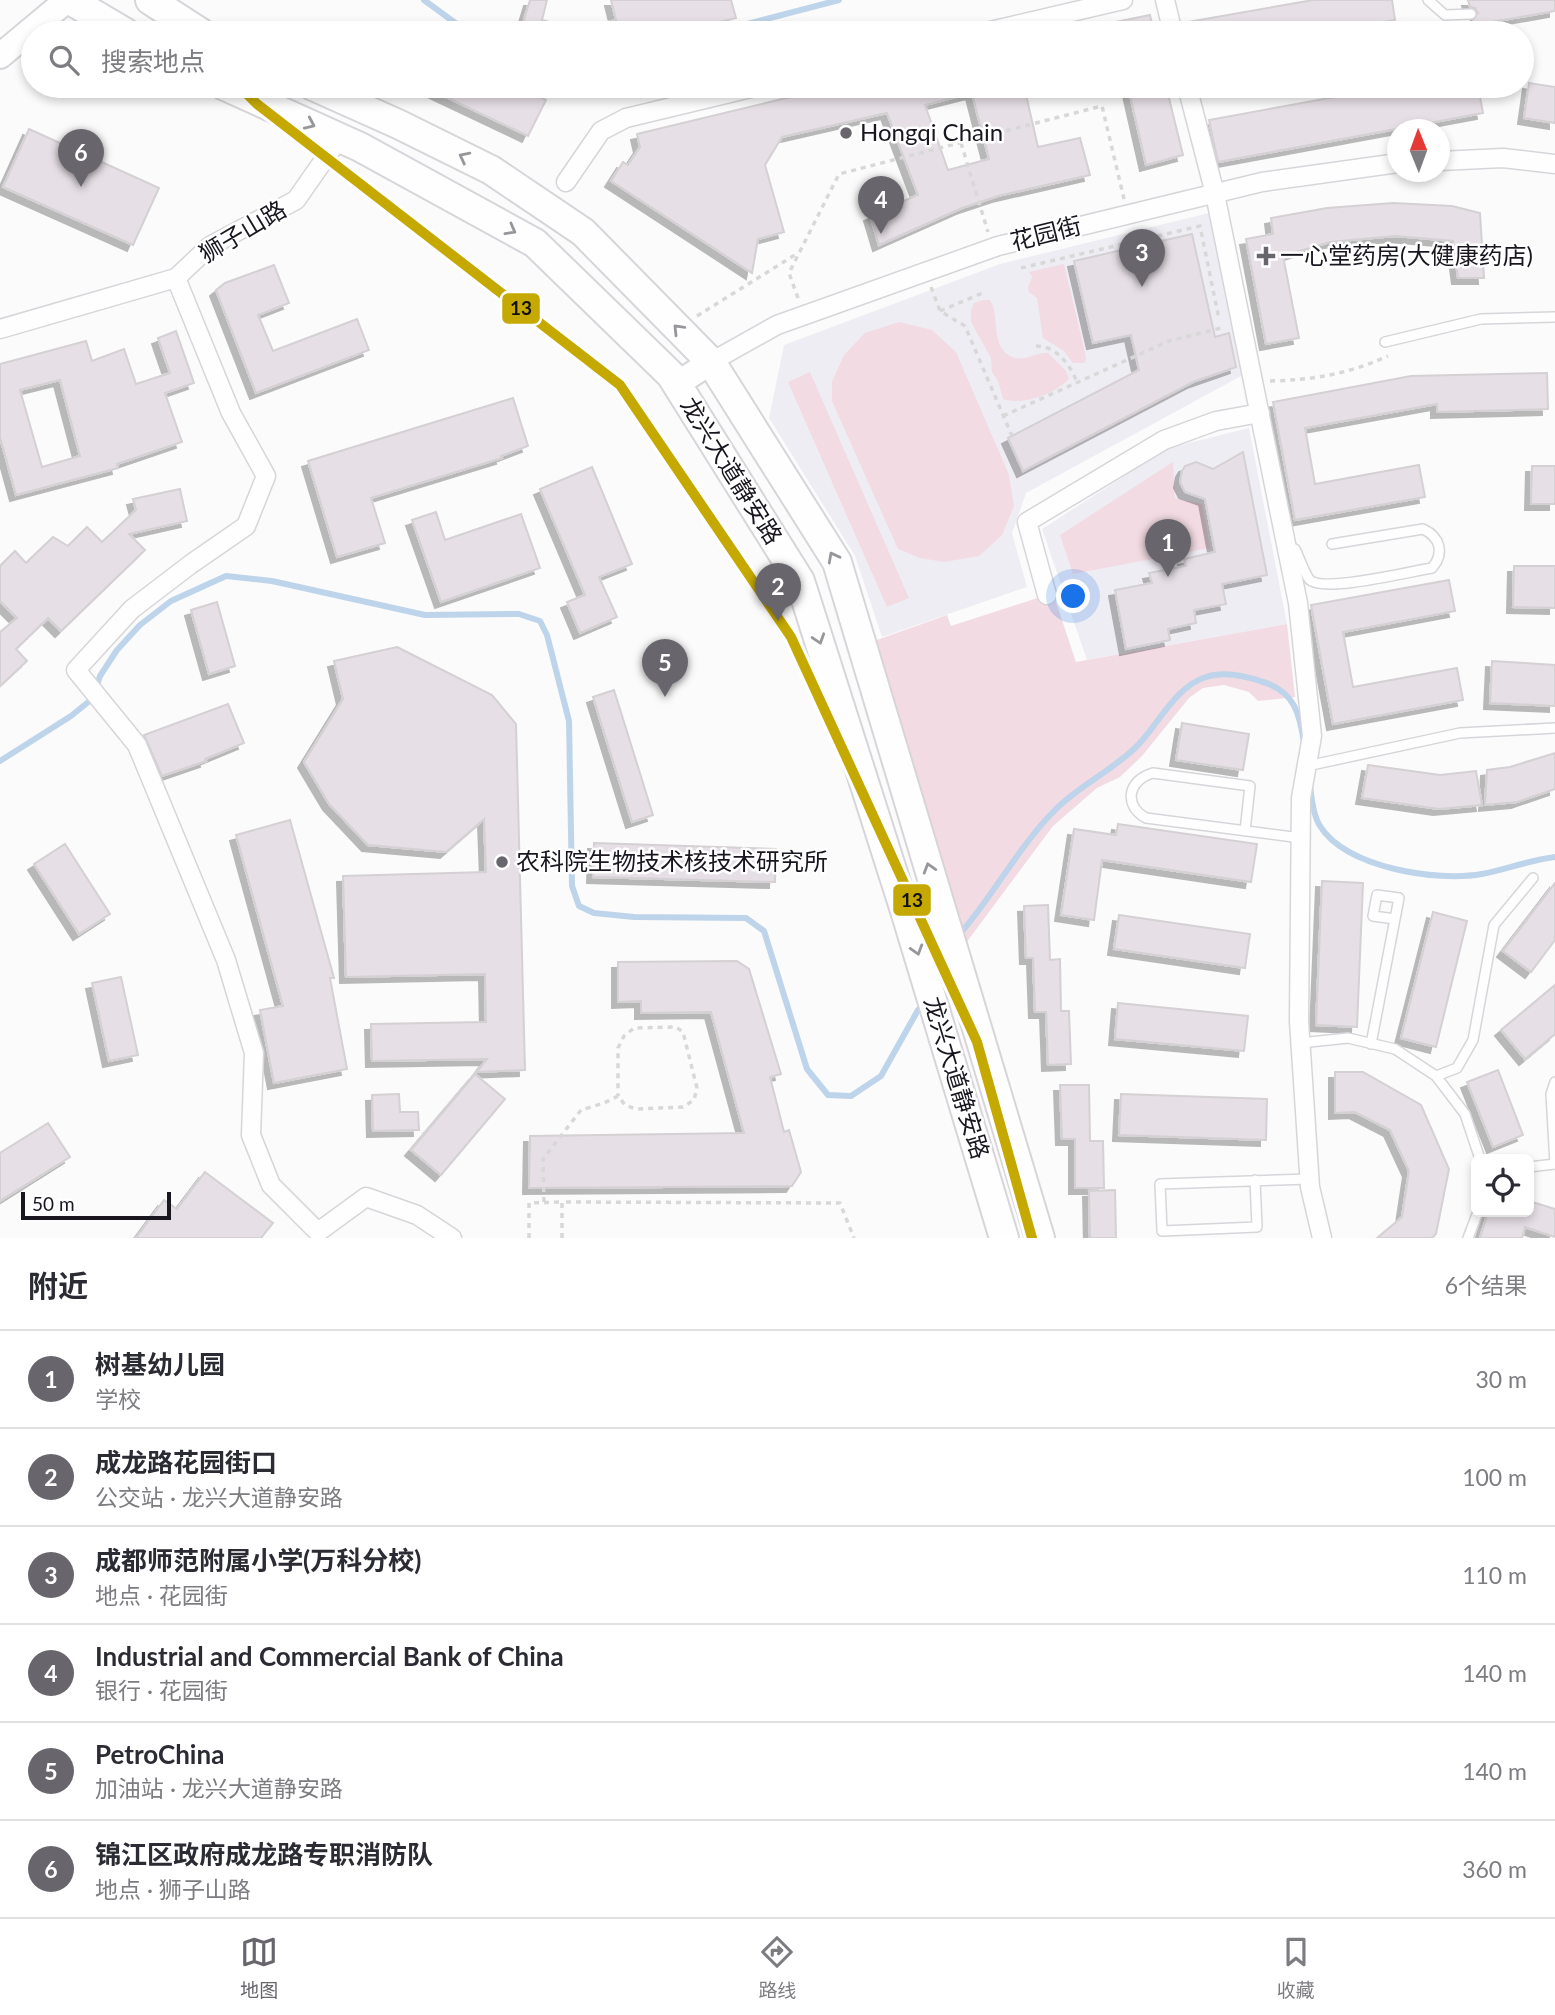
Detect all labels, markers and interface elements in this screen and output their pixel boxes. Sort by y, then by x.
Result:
search box [21,21,1534,98]
icon: search [45,41,83,79]
text: 搜索地点 [101,45,205,77]
one-way arrow [303,116,315,130]
place label: Hongqi Chain [860,117,1003,146]
north arrow [1387,119,1450,182]
marker: Hongqi Chain [838,125,854,141]
pin: 6 [58,129,104,187]
one-way arrow [459,152,471,166]
pin: 4 [858,176,904,234]
street label: 狮子山路 [194,194,291,268]
street label: 花园街 [1007,210,1084,255]
one-way arrow [504,222,516,235]
pin: 3 [1119,229,1165,287]
place label: 一心堂药房(大健康药店) [1280,240,1533,269]
marker: 一心堂药房(大健康药店) [1258,248,1274,264]
line badge: 13 [501,292,541,325]
text: 13 [510,296,532,319]
one-way arrow [674,324,687,337]
street label: 龙兴大道静安路 [675,391,789,549]
pin: 1 [1145,519,1191,577]
one-way arrow [827,552,841,564]
pin: 2 [755,563,801,621]
your location [1056,579,1090,613]
one-way arrow [810,633,825,645]
pin: 5 [642,639,688,697]
place label: 农科院生物技术核技术研究所 [516,846,828,875]
marker: 农科院生物技术核技术研究所 [494,854,510,870]
one-way arrow [922,862,937,874]
line badge: 13 [892,883,932,917]
text: 13 [901,888,923,911]
one-way arrow [909,943,924,955]
street label: 龙兴大道静安路 [919,993,996,1162]
map controls [1471,1154,1534,1217]
button: locate [1471,1154,1534,1217]
scale bar [21,1189,172,1221]
text: 50 m [32,1192,75,1215]
text: 附近 [28,1267,88,1303]
text: 6个结果 [1445,1271,1527,1299]
text: 树基幼儿园 [95,1348,225,1380]
text: 1 [44,1365,58,1393]
text: 30 m [1476,1365,1527,1393]
text: 学校 [95,1385,141,1413]
text: 成龙路花园街口 [95,1446,277,1478]
text: 2 [44,1463,58,1491]
text: 100 m [1462,1463,1527,1491]
text: 公交站 · 龙兴大道静安路 [95,1483,343,1511]
text: 成都师范附属小学(万科分校) [95,1544,421,1576]
text: 3 [44,1561,58,1589]
text: 110 m [1462,1561,1527,1589]
text: 地点 · 花园街 [95,1581,228,1609]
text: Industrial and Commercial Bank of China [95,1640,564,1672]
text: 4 [44,1659,58,1687]
text: 140 m [1462,1659,1527,1687]
text: 银行 · 花园街 [95,1676,228,1704]
text: PetroChina [95,1738,224,1770]
text: 5 [44,1757,58,1785]
text: 140 m [1462,1757,1527,1785]
text: 加油站 · 龙兴大道静安路 [95,1774,343,1802]
text: 锦江区政府成龙路专职消防队 [95,1838,433,1870]
text: 6 [44,1855,58,1883]
text: 360 m [1462,1855,1527,1883]
text: 地点 · 狮子山路 [95,1875,251,1903]
tab: 地图 [240,1933,278,2002]
tab: 路线 [758,1933,797,2002]
tab: 收藏 [1277,1933,1315,2002]

